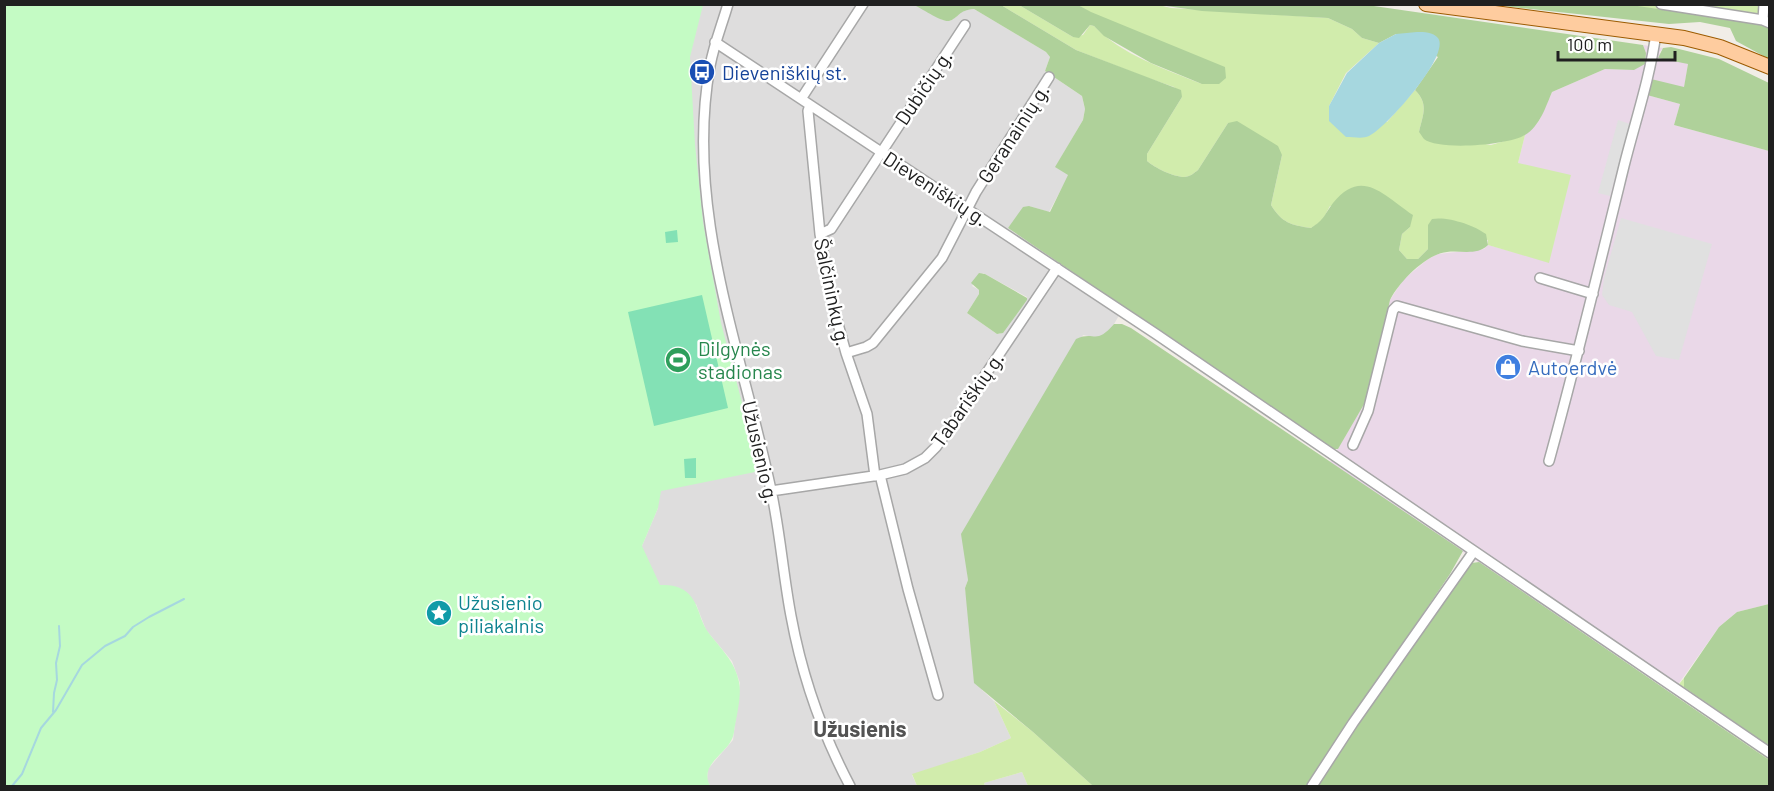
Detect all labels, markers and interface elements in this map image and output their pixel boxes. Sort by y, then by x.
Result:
scale bar [1558,24,1675,62]
text: 100 m [1567,33,1612,55]
street label: Dubičių g. [889,45,957,129]
bus stop icon: Dieveniškių st. [687,57,717,87]
place label: Dieveniškių st. [722,60,848,84]
street label: Geranainių g. [972,79,1054,187]
street label: Dieveniškių g. [879,145,993,231]
street label: Šalčininkų g. [810,236,856,348]
place label: Dilgynės stadionas [698,336,783,383]
sports icon: Dilgynės stadionas [663,345,693,375]
street label: Tabariškių g. [925,347,1009,451]
shop icon: Autoerdvė [1493,352,1523,382]
place label: Autoerdvė [1528,355,1617,379]
street label: Užusienio g. [737,398,785,506]
place label: Užusienio piliakalnis [458,590,544,637]
place icon: Užusienio piliakalnis [424,598,454,628]
district label: Užusienis [813,715,907,741]

